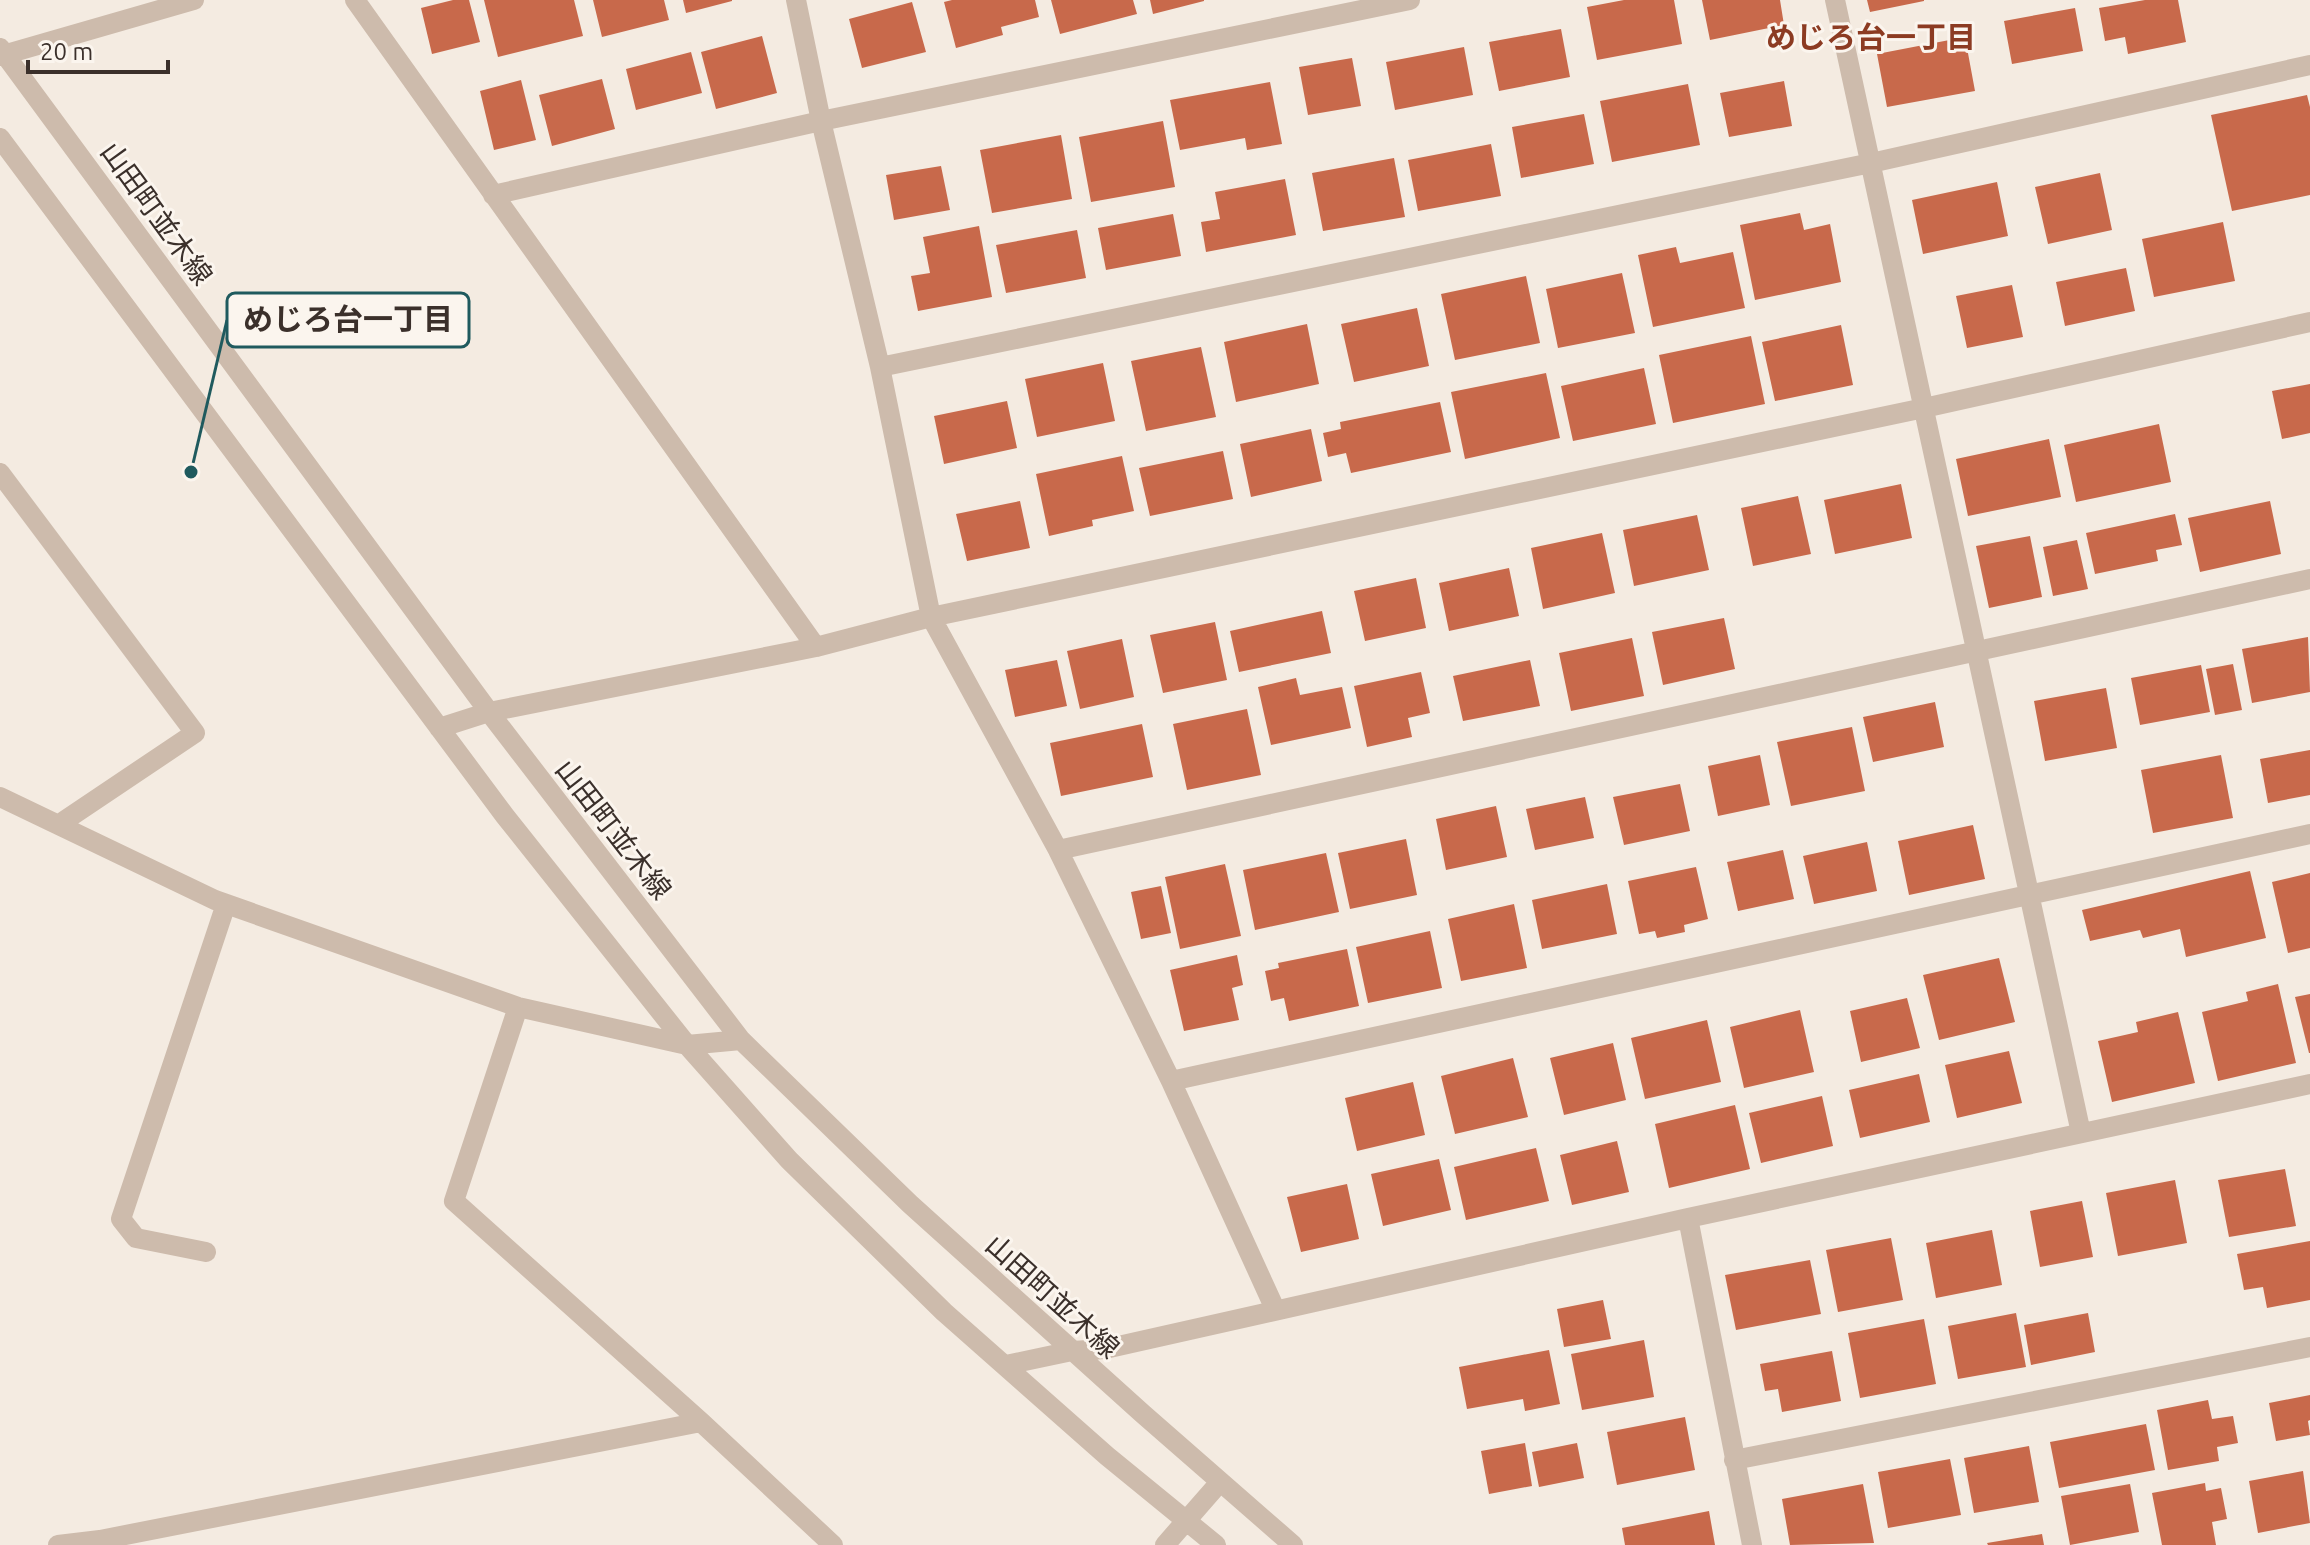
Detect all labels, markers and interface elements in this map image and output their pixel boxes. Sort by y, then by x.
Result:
district label: めじろ台一丁目 [1766,20,1976,54]
scale bar [28,24,168,74]
text: 20 m [40,38,93,65]
street label: 山田町並木線 [95,136,219,290]
callout: めじろ台一丁目 [227,293,469,347]
text: めじろ台一丁目 [243,302,453,336]
street label: 山田町並木線 [550,753,678,905]
street label: 山田町並木線 [980,1228,1126,1364]

